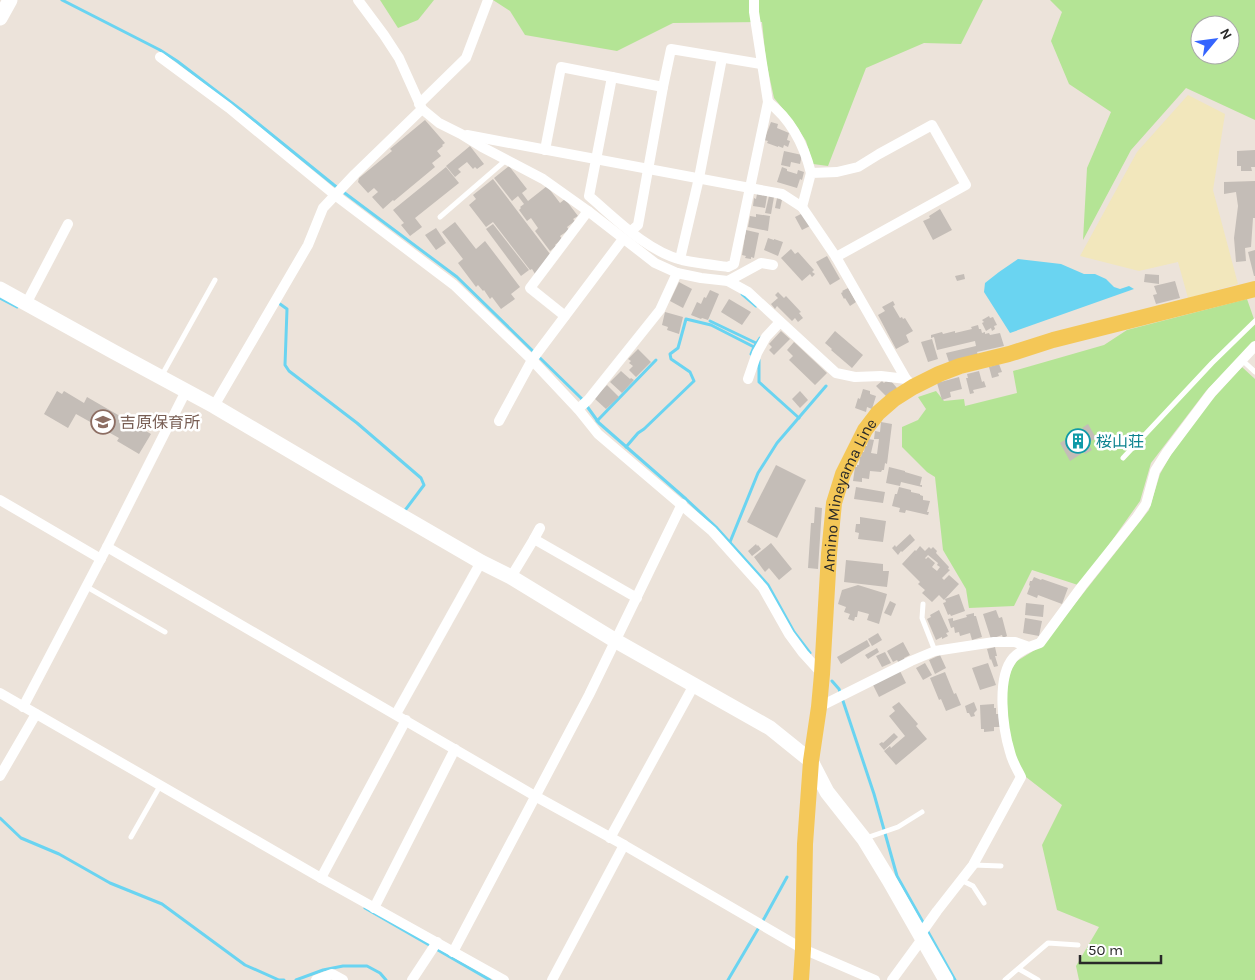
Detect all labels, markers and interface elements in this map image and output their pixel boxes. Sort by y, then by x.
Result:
north arrow [1190,15,1240,65]
text: N [1216,25,1236,42]
school or university icon: 吉原保育所 [90,409,116,435]
place label: 吉原保育所 [120,413,200,432]
street label: Amino Mineyama Line [818,414,880,572]
building icon: 桜山荘 [1065,428,1091,454]
place label: 桜山荘 [1096,432,1144,451]
scale bar [1080,932,1161,964]
text: 50 m [1088,941,1123,959]

